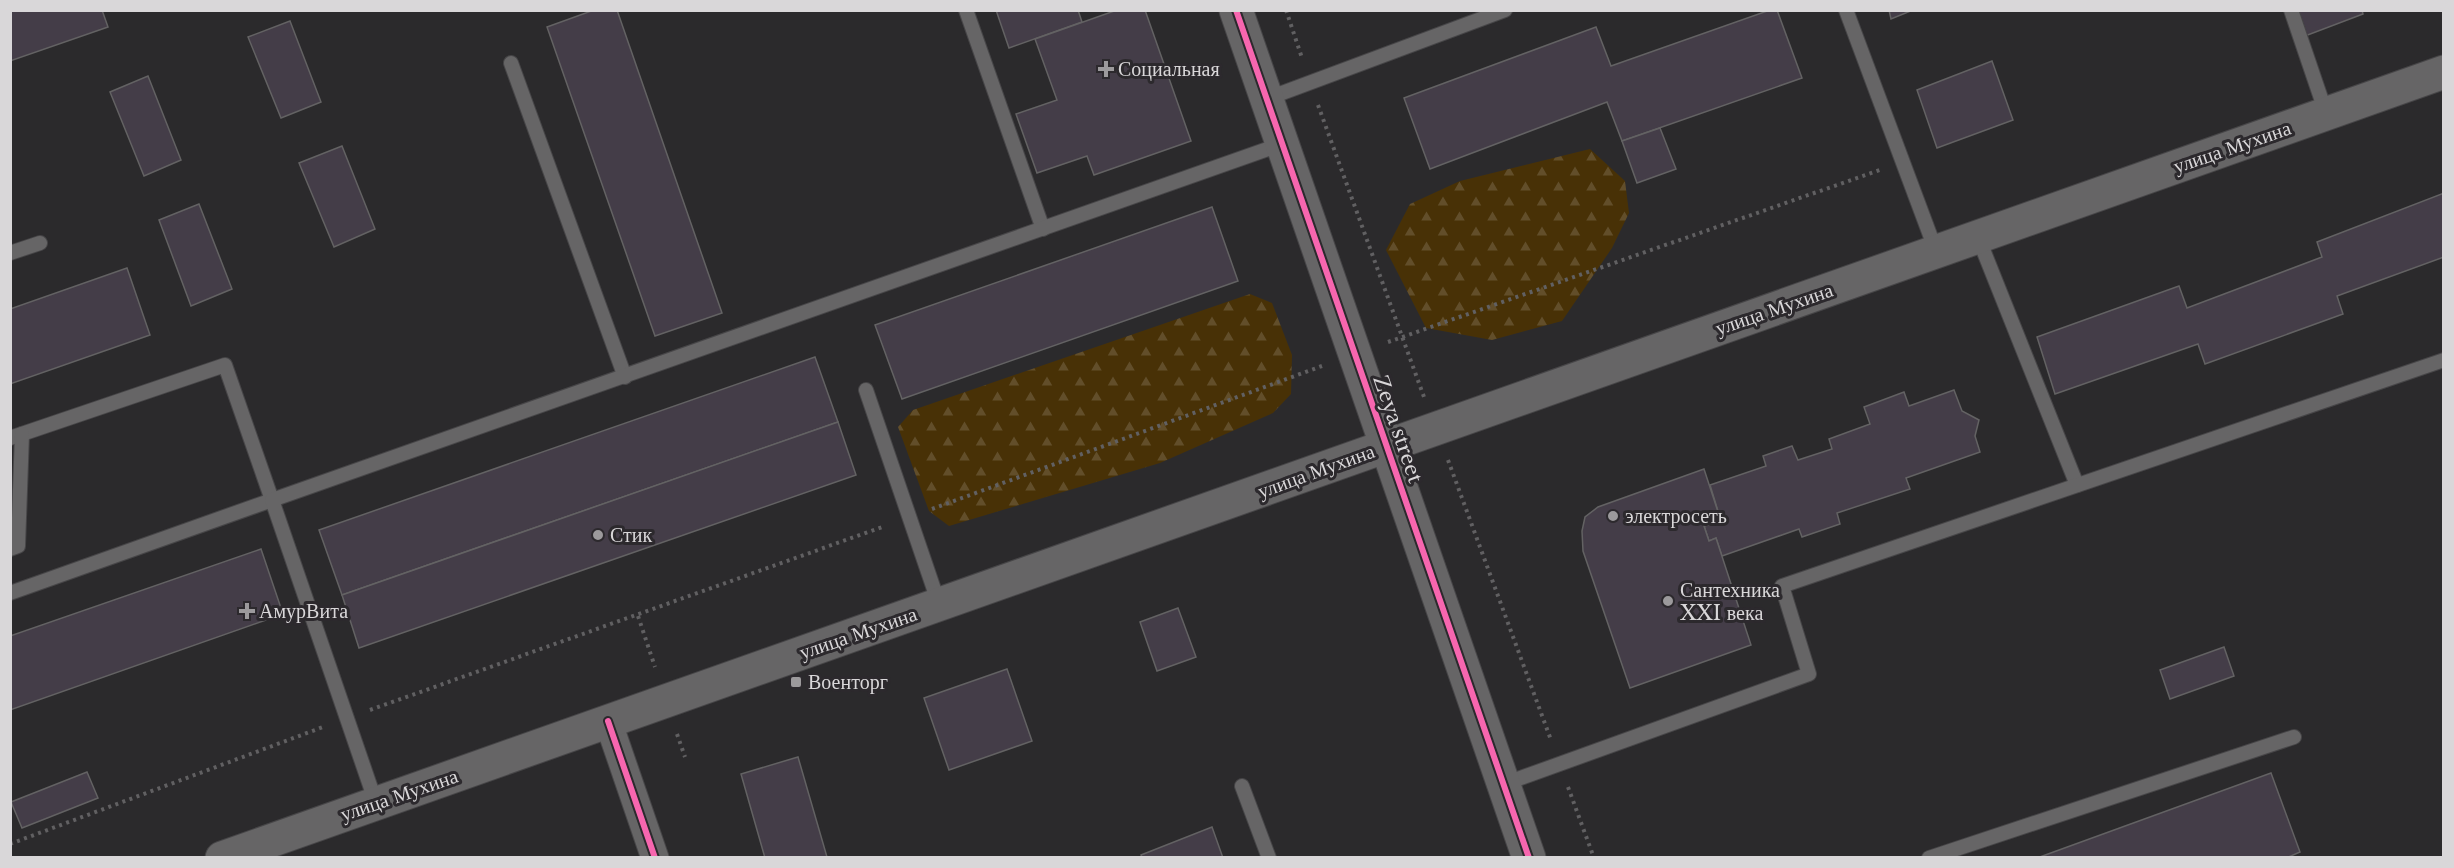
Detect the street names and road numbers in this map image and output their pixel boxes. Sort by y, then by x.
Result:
street label: улица Мухина [2170,116,2294,178]
street label: улица Мухина [1712,278,1836,340]
street label: Zeya street [1368,372,1428,486]
street label: улица Мухина [1254,439,1378,503]
street label: улица Мухина [796,602,920,664]
street label: улица Мухина [337,764,461,826]

